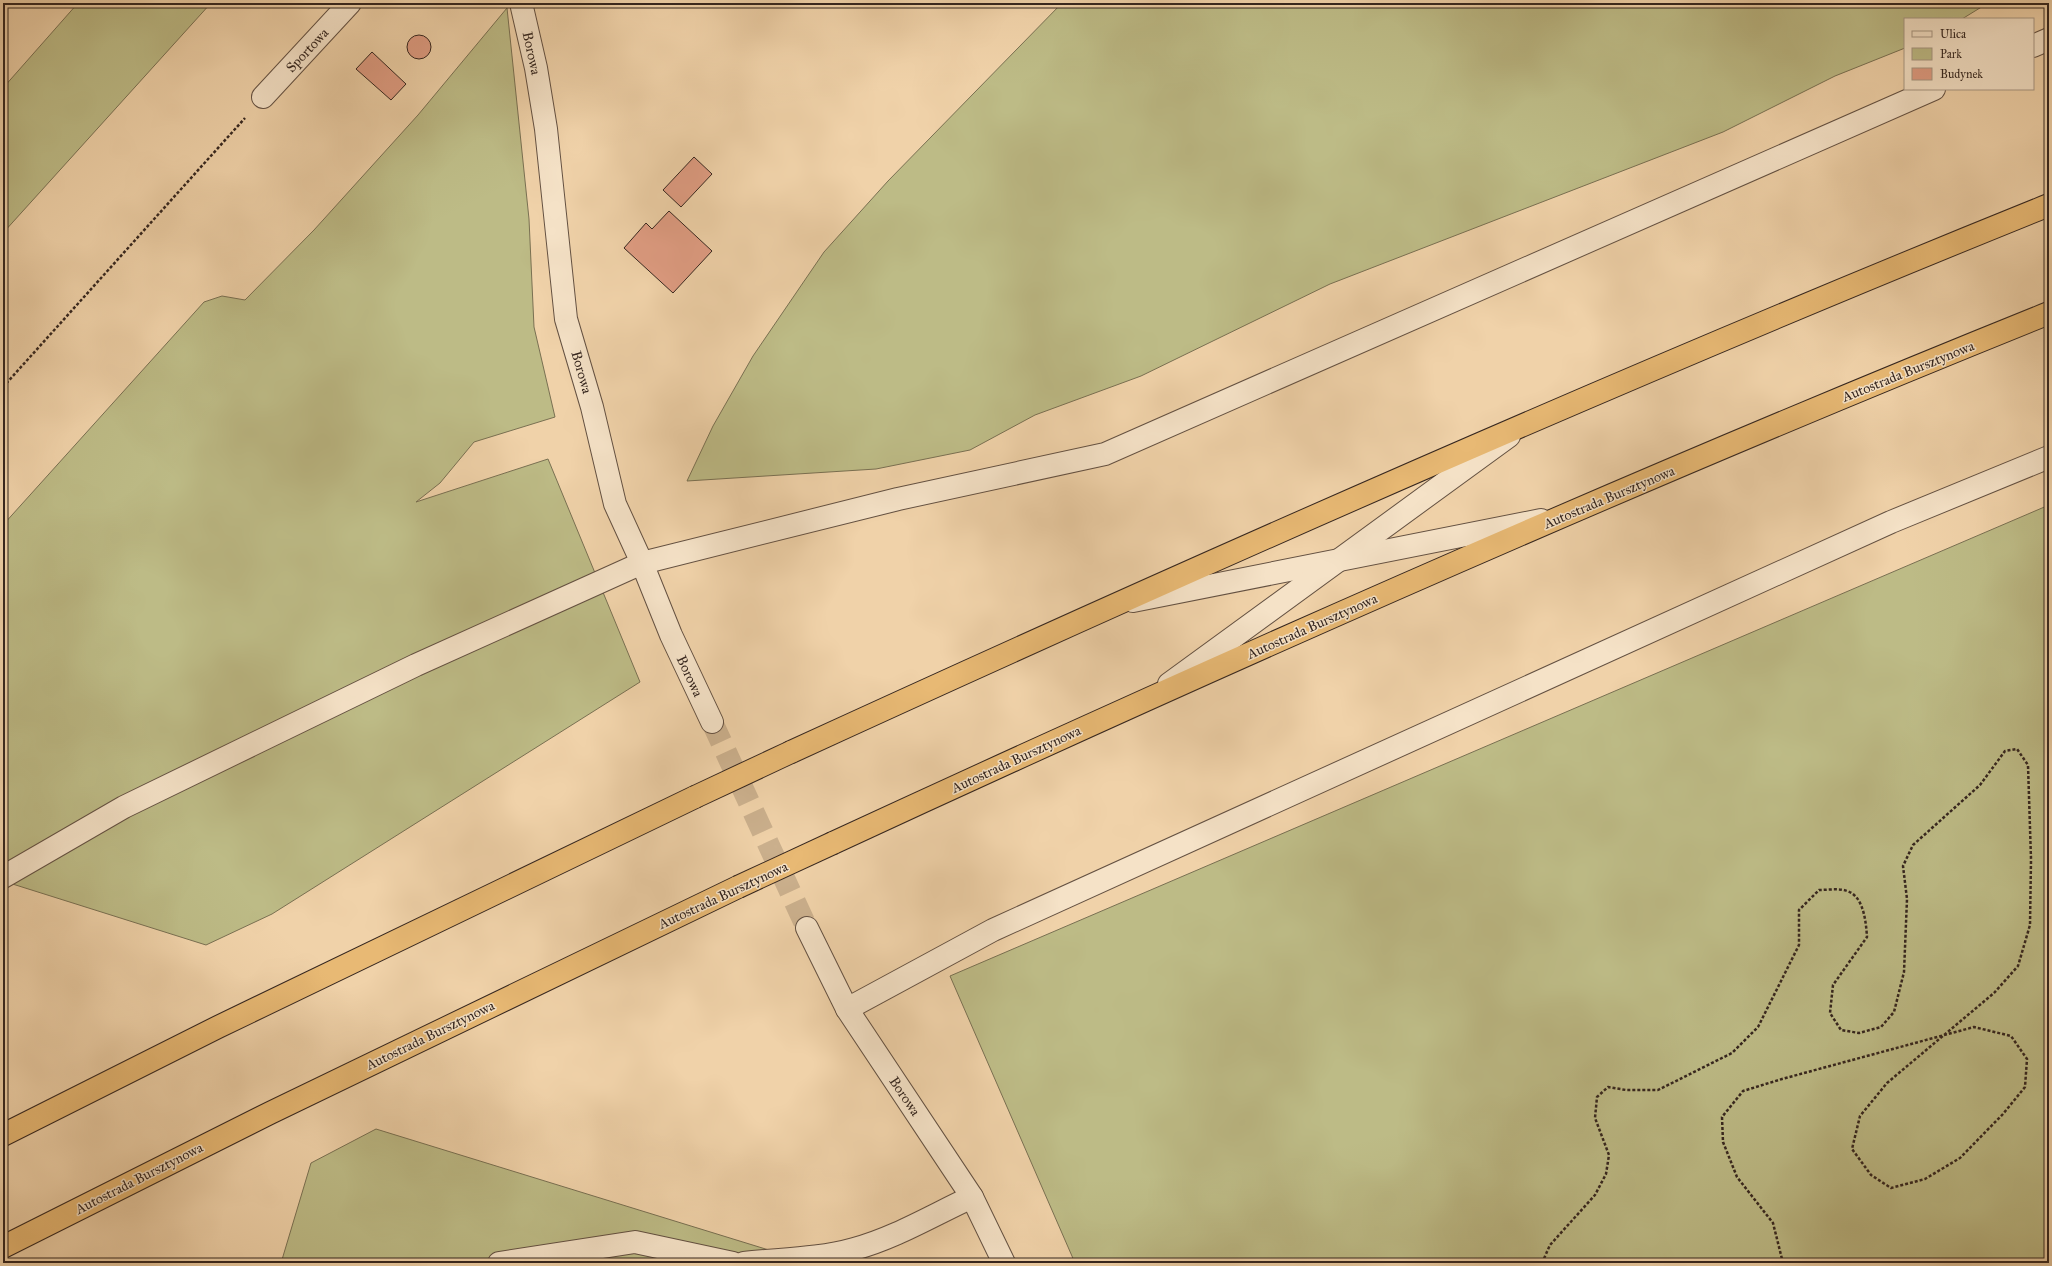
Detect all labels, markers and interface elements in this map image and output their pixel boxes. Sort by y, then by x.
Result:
legend [1904,18,2034,90]
street label: Sportowa [283,25,332,76]
text: Ulica [1940,27,1967,41]
street label: Borowa [519,30,544,76]
text: Park [1940,47,1962,61]
text: Budynek [1940,67,1983,81]
street label: Autostrada Bursztynowa [1839,337,1977,406]
street label: Borowa [567,349,596,396]
street label: Autostrada Bursztynowa [1540,462,1677,533]
street label: Autostrada Bursztynowa [1244,590,1380,663]
street label: Borowa [673,653,707,700]
street label: Autostrada Bursztynowa [948,722,1084,797]
street label: Autostrada Bursztynowa [655,858,791,933]
street label: Autostrada Bursztynowa [362,997,497,1074]
street label: Borowa [885,1073,924,1119]
street label: Autostrada Bursztynowa [72,1139,206,1218]

